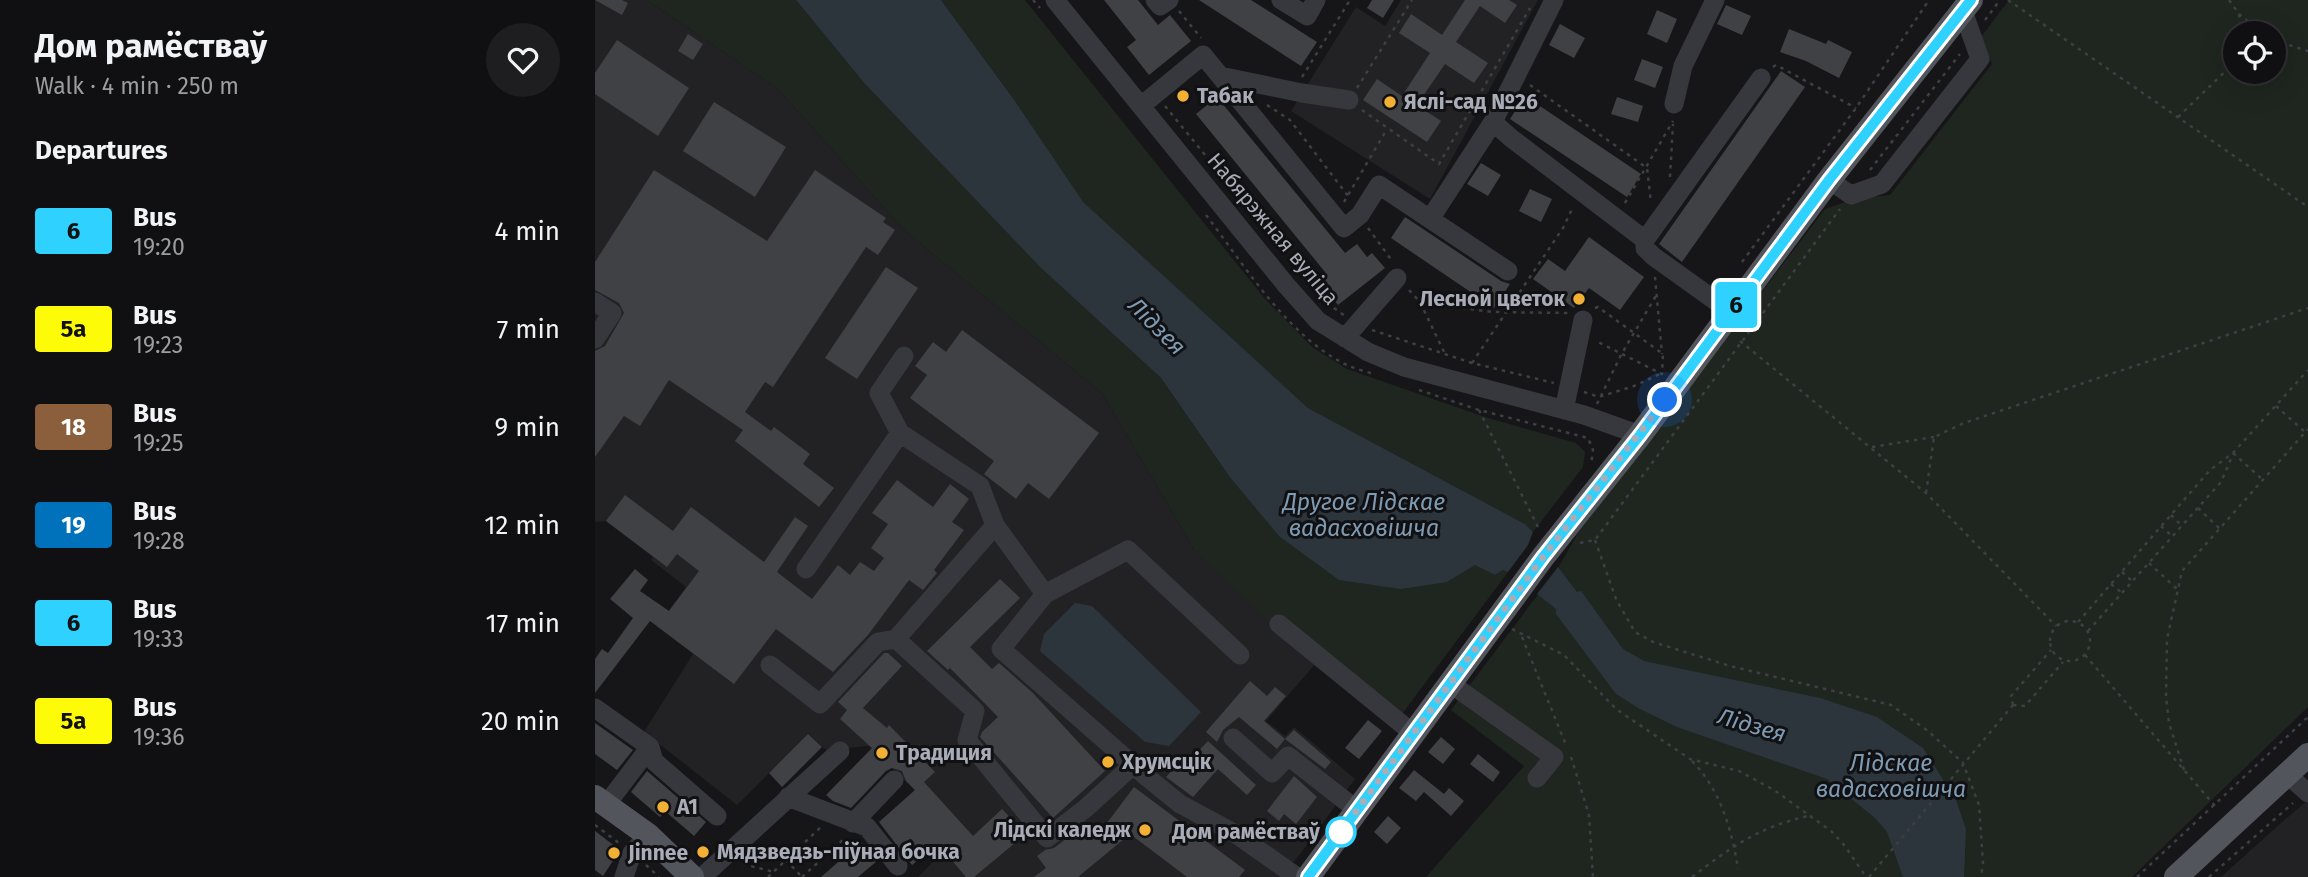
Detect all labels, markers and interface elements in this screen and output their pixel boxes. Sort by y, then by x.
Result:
map controls [2223,21,2286,84]
button: locate [2223,21,2286,84]
button: heart [486,23,560,97]
text: Дом рамёстваў [35,26,267,66]
text: Walk · 4 min · 250 m [35,72,239,100]
place label: Табак [1197,83,1254,109]
marker: Табак [1175,88,1191,104]
place label: Яслі-сад №26 [1404,89,1538,115]
marker: Яслі-сад №26 [1382,94,1398,110]
text: Departures [35,135,168,166]
street label: Набярэжная вуліца [1202,148,1344,310]
text: Bus [133,202,176,233]
text: 4 min [494,216,560,247]
text: 6 [67,217,80,245]
text: 19:20 [133,233,185,261]
line badge: 6 [1713,282,1759,328]
place label: Лесной цветок [1419,286,1565,312]
water label: Лідзея [1122,291,1192,361]
marker: Лесной цветок [1571,291,1587,307]
text: 6 [1729,291,1743,319]
text: Bus [133,300,176,331]
text: 7 min [497,314,560,345]
text: 5а [60,315,87,343]
text: 19:23 [133,331,183,359]
your location [1647,382,1682,417]
text: Bus [133,398,176,429]
text: 9 min [495,412,560,443]
text: 18 [61,413,86,441]
text: 19:25 [133,429,183,457]
water label: Другое Лідскае вадасховішча [1281,488,1445,542]
text: Bus [133,496,176,527]
text: 12 min [484,510,560,541]
text: 19 [61,511,86,539]
text: 19:28 [133,527,185,555]
text: Bus [133,594,176,625]
text: 17 min [485,608,560,639]
text: 6 [67,609,80,637]
text: 19:33 [133,625,184,653]
text: Bus [133,692,176,723]
water label: Лідзея [1714,702,1789,748]
text: 20 min [481,706,560,737]
text: 5а [60,707,87,735]
text: 19:36 [133,723,185,751]
place label: Традиция [896,740,992,766]
marker: Традиция [874,745,890,761]
place label: Хрумсцік [1121,749,1212,775]
water label: Лідскае вадасховішча [1816,749,1966,803]
marker: Хрумсцік [1100,754,1116,770]
place label: A1 [676,794,698,820]
marker: A1 [655,799,671,815]
place label: Лідскі каледж [994,817,1131,843]
marker: Дом рамёстваў [1326,817,1356,847]
place label: Дом рамёстваў [1171,819,1320,845]
marker: Лідскі каледж [1137,822,1153,838]
place label: Мядзведзь-піўная бочка [717,839,960,865]
place label: Jinnee [627,840,688,866]
marker: Мядзведзь-піўная бочка [695,844,711,860]
marker: Jinnee [606,845,622,861]

